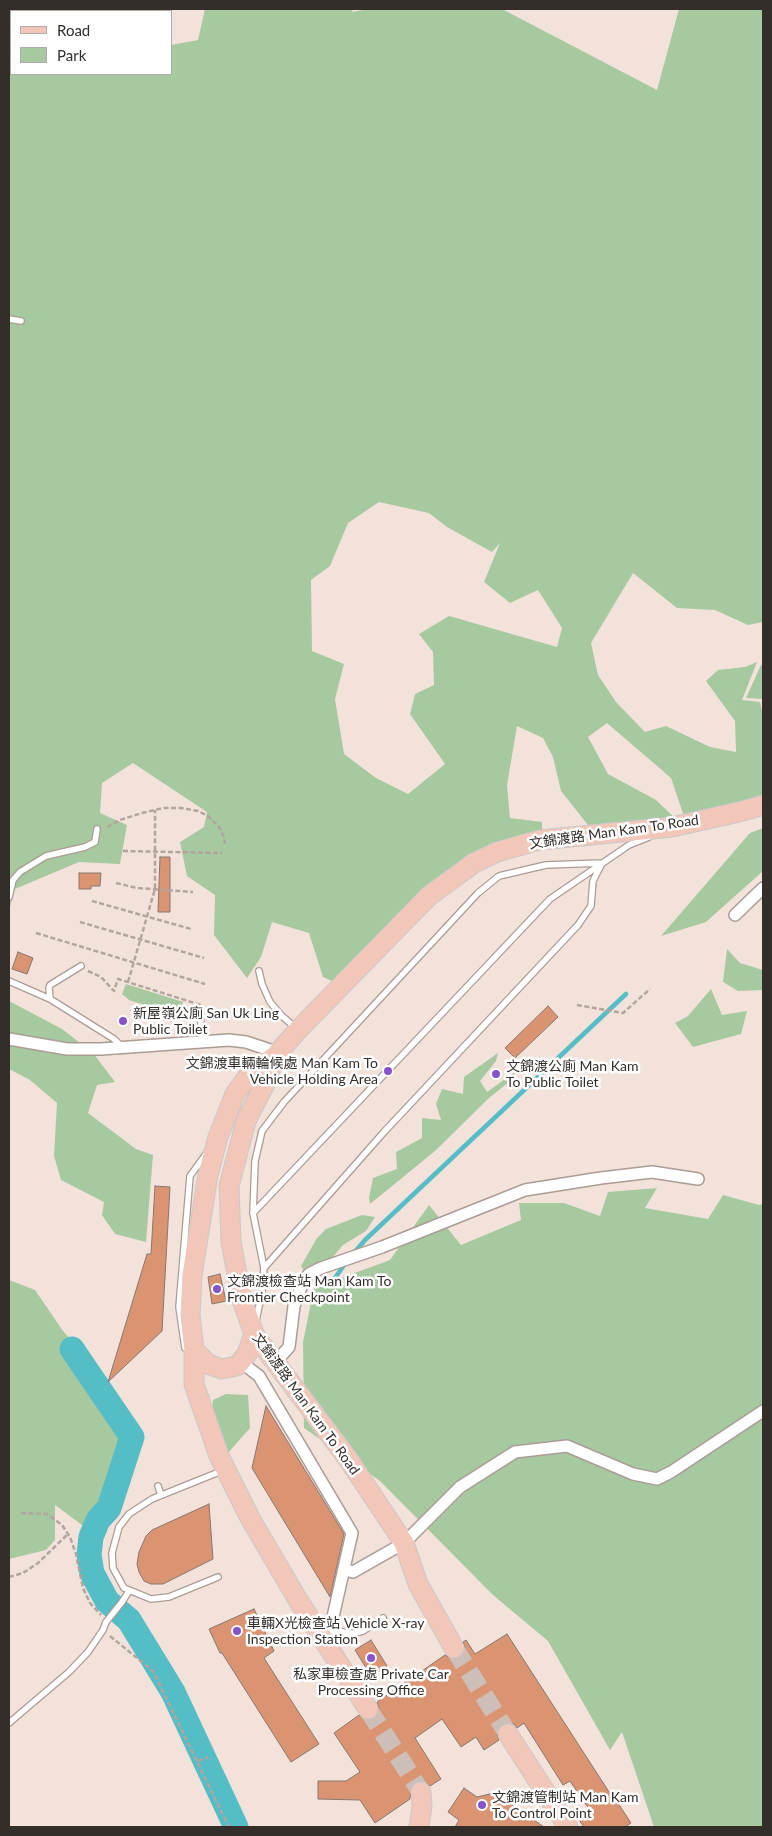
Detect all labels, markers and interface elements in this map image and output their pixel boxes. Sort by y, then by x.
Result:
legend [10,10,172,75]
text: Road [57,21,90,39]
text: Park [57,46,86,64]
street label: 文錦渡路 Man Kam To Road [528,812,700,852]
place label: 新屋嶺公廁 San Uk Ling Public Toilet [133,1005,279,1038]
marker: 新屋嶺公廁 San Uk Ling Public Toilet [117,1015,129,1027]
place label: 文錦渡車輛輪候處 Man Kam To Vehicle Holding Area [185,1055,378,1088]
place label: 文錦渡公廁 Man Kam To Public Toilet [506,1058,638,1090]
marker: 文錦渡車輛輪候處 Man Kam To Vehicle Holding Area [382,1065,394,1077]
marker: 文錦渡公廁 Man Kam To Public Toilet [490,1068,502,1080]
place label: 文錦渡檢查站 Man Kam To Frontier Checkpoint [227,1273,392,1305]
marker: 文錦渡檢查站 Man Kam To Frontier Checkpoint [211,1283,223,1295]
street label: 文錦渡路 Man Kam To Road [249,1330,363,1478]
place label: 車輛X光檢查站 Vehicle X-ray Inspection Station [247,1615,425,1648]
marker: 車輛X光檢查站 Vehicle X-ray Inspection Station [231,1625,243,1637]
marker: 私家車檢查處 Private Car Processing Office [365,1652,377,1664]
place label: 私家車檢查處 Private Car Processing Office [293,1666,449,1698]
place label: 文錦渡管制站 Man Kam To Control Point [492,1789,638,1821]
marker: 文錦渡管制站 Man Kam To Control Point [476,1799,488,1811]

